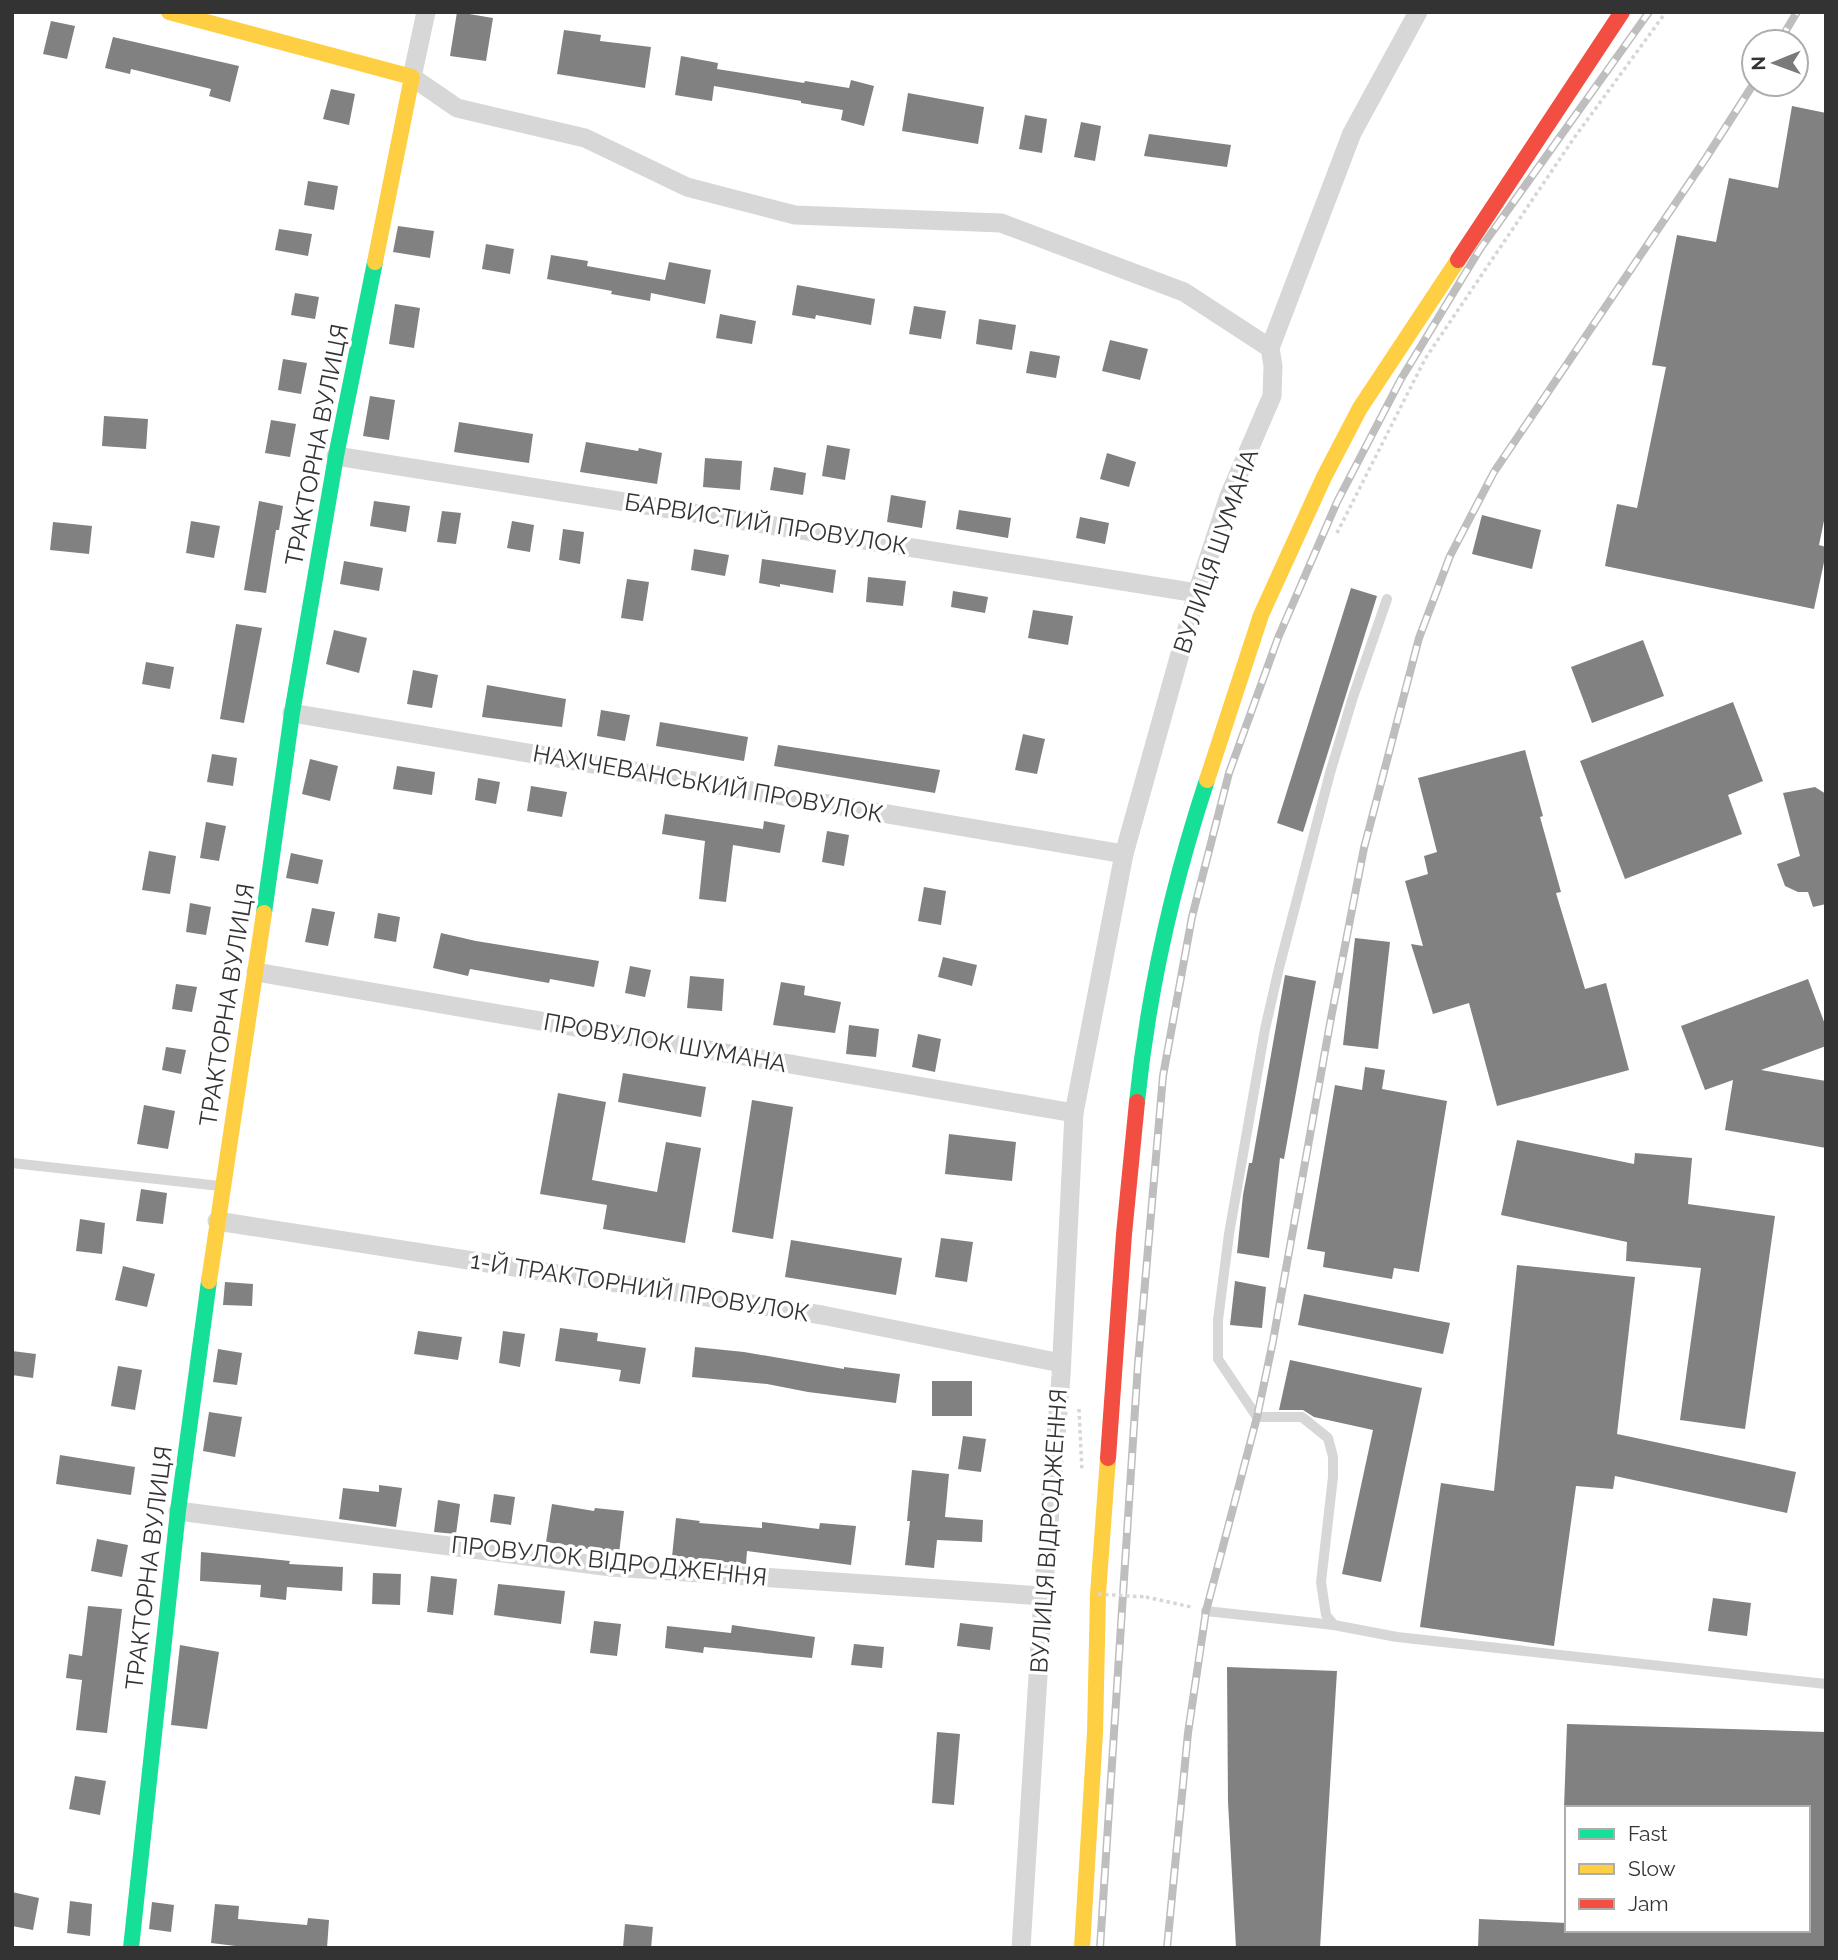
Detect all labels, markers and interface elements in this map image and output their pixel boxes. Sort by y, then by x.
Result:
north arrow [1740,28,1810,98]
text: N [1747,56,1769,71]
street label: ТРАКТОРНА ВУЛИЦЯ [279,322,354,568]
street label: ВУЛИЦЯ ШУМАНА [1167,445,1264,657]
street label: БАРВИСТИЙ ПРОВУЛОК [623,487,910,560]
street label: НАХІЧЕВАНСЬКИЙ ПРОВУЛОК [531,738,885,829]
street label: ТРАКТОРНА ВУЛИЦЯ [193,881,260,1128]
street label: ПРОВУЛОК ШУМАНА [541,1007,789,1078]
street label: 1-Й ТРАКТОРНИЙ ПРОВУЛОК [469,1245,811,1328]
street label: ВУЛИЦЯ ВІДРОДЖЕННЯ [1024,1388,1073,1674]
street label: ТРАКТОРНА ВУЛИЦЯ [119,1444,178,1692]
street label: ПРОВУЛОК ВІДРОДЖЕННЯ [450,1530,768,1592]
legend [1565,1806,1810,1932]
text: Fast [1628,1821,1668,1846]
text: Slow [1628,1856,1676,1881]
text: Jam [1628,1891,1669,1916]

